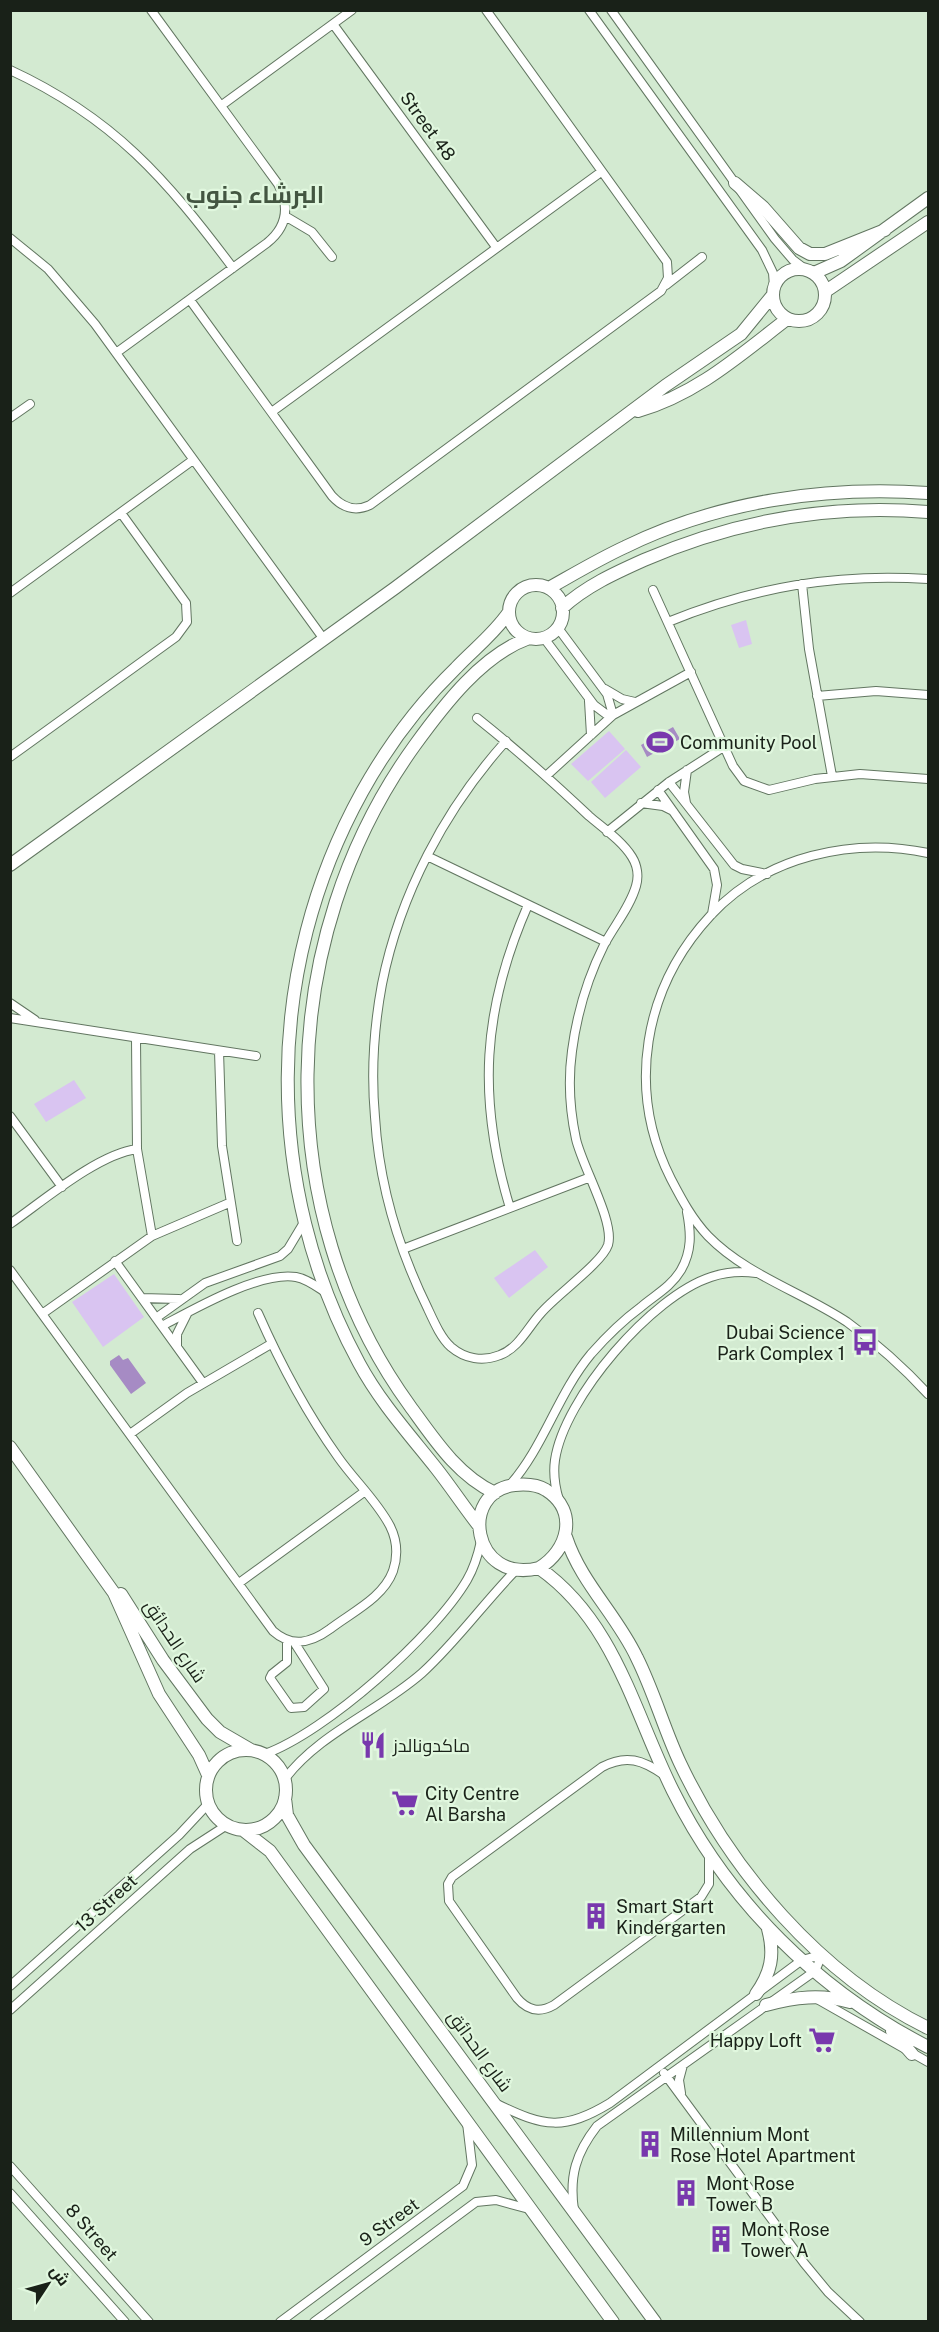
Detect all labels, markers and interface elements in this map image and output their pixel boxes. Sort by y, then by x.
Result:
street label: Street 48 [396,87,460,165]
district label: البرشاء جنوب [186,180,324,209]
sports icon: Community Pool [645,727,675,757]
place label: Community Pool [680,732,817,753]
place label: Dubai Science Park Complex 1 [717,1322,845,1364]
bus stop icon: Dubai Science Park Complex 1 [850,1327,880,1357]
street label: شارع الحدائق [138,1596,210,1687]
restaurant icon: ماكدونالدز [358,1730,388,1760]
place label: ماكدونالدز [392,1735,470,1757]
place label: City Centre Al Barsha [425,1783,519,1825]
supermarket icon: City Centre Al Barsha [390,1788,420,1818]
street label: 13 Street [71,1870,141,1936]
place label: Smart Start Kindergarten [616,1896,726,1938]
building icon: Smart Start Kindergarten [581,1901,611,1931]
street label: شارع الحدائق [442,2006,516,2097]
supermarket icon: Happy Loft [807,2025,837,2055]
place label: Happy Loft [710,2030,802,2051]
place label: Millennium Mont Rose Hotel Apartment [670,2124,856,2166]
building icon: Millennium Mont Rose Hotel Apartment [635,2129,665,2159]
place label: Mont Rose Tower B [706,2173,795,2215]
building icon: Mont Rose Tower B [671,2178,701,2208]
street label: 9 Street [355,2193,423,2251]
street label: 8 Street [62,2199,122,2265]
place label: Mont Rose Tower A [741,2219,830,2261]
building icon: Mont Rose Tower A [706,2224,736,2254]
north arrow [18,2254,78,2314]
text: ش [46,2262,73,2289]

